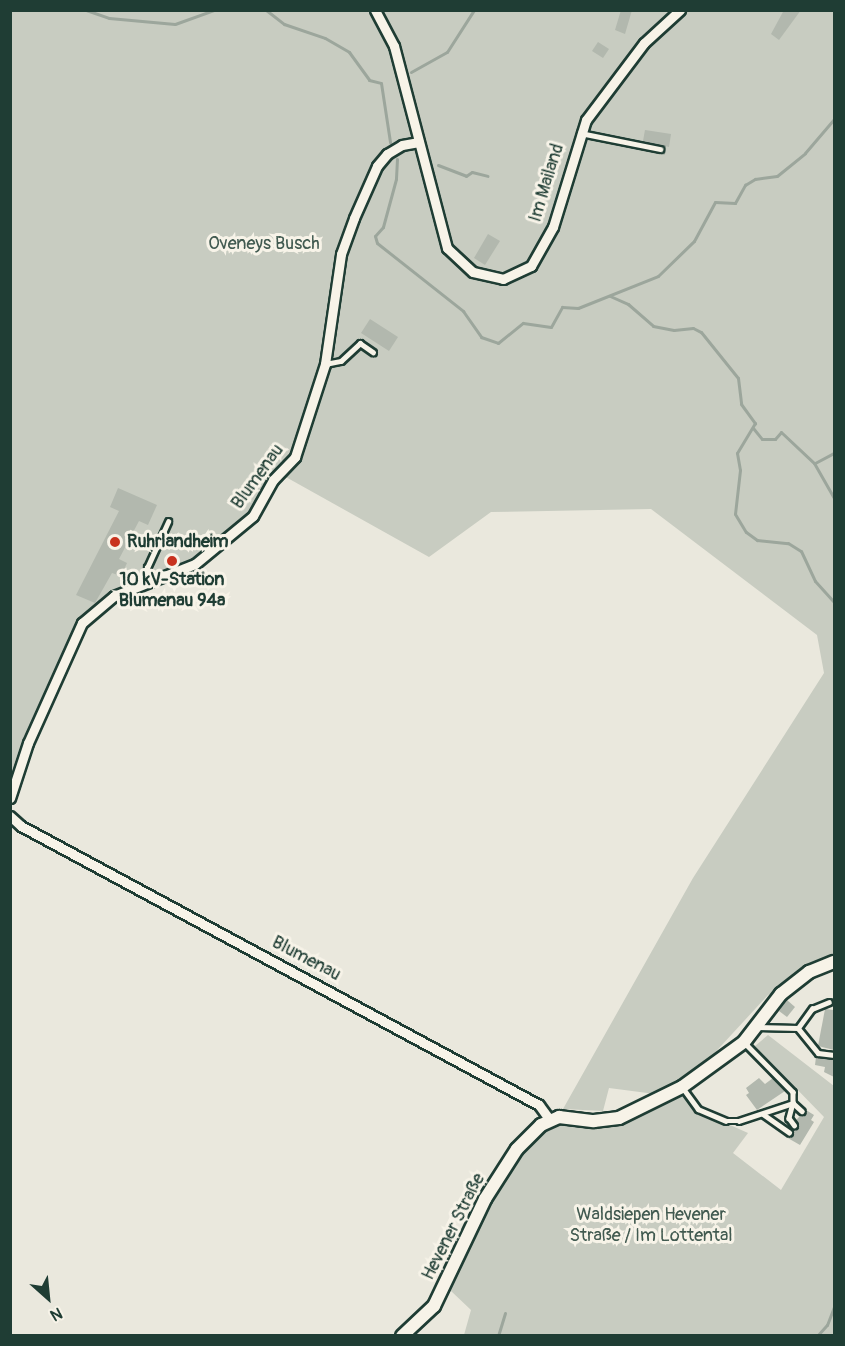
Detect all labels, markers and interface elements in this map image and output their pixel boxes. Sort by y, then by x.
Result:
street label: Im Mailand [525,141,569,225]
park label: Oveneys Busch [208,233,320,255]
street label: Blumenau [227,440,289,514]
place label: Ruhrlandheim [127,531,229,553]
marker: Ruhrlandheim [108,535,122,549]
marker: 10 kV-Station Blumenau 94a [165,554,179,568]
place label: 10 kV-Station Blumenau 94a [119,570,225,612]
street label: Blumenau [268,932,344,986]
street label: Hevener Straße [418,1170,490,1284]
park label: Waldsiepen Hevener Straße / Im Lottental [569,1205,733,1248]
north arrow [18,1268,78,1328]
text: N [47,1303,66,1325]

